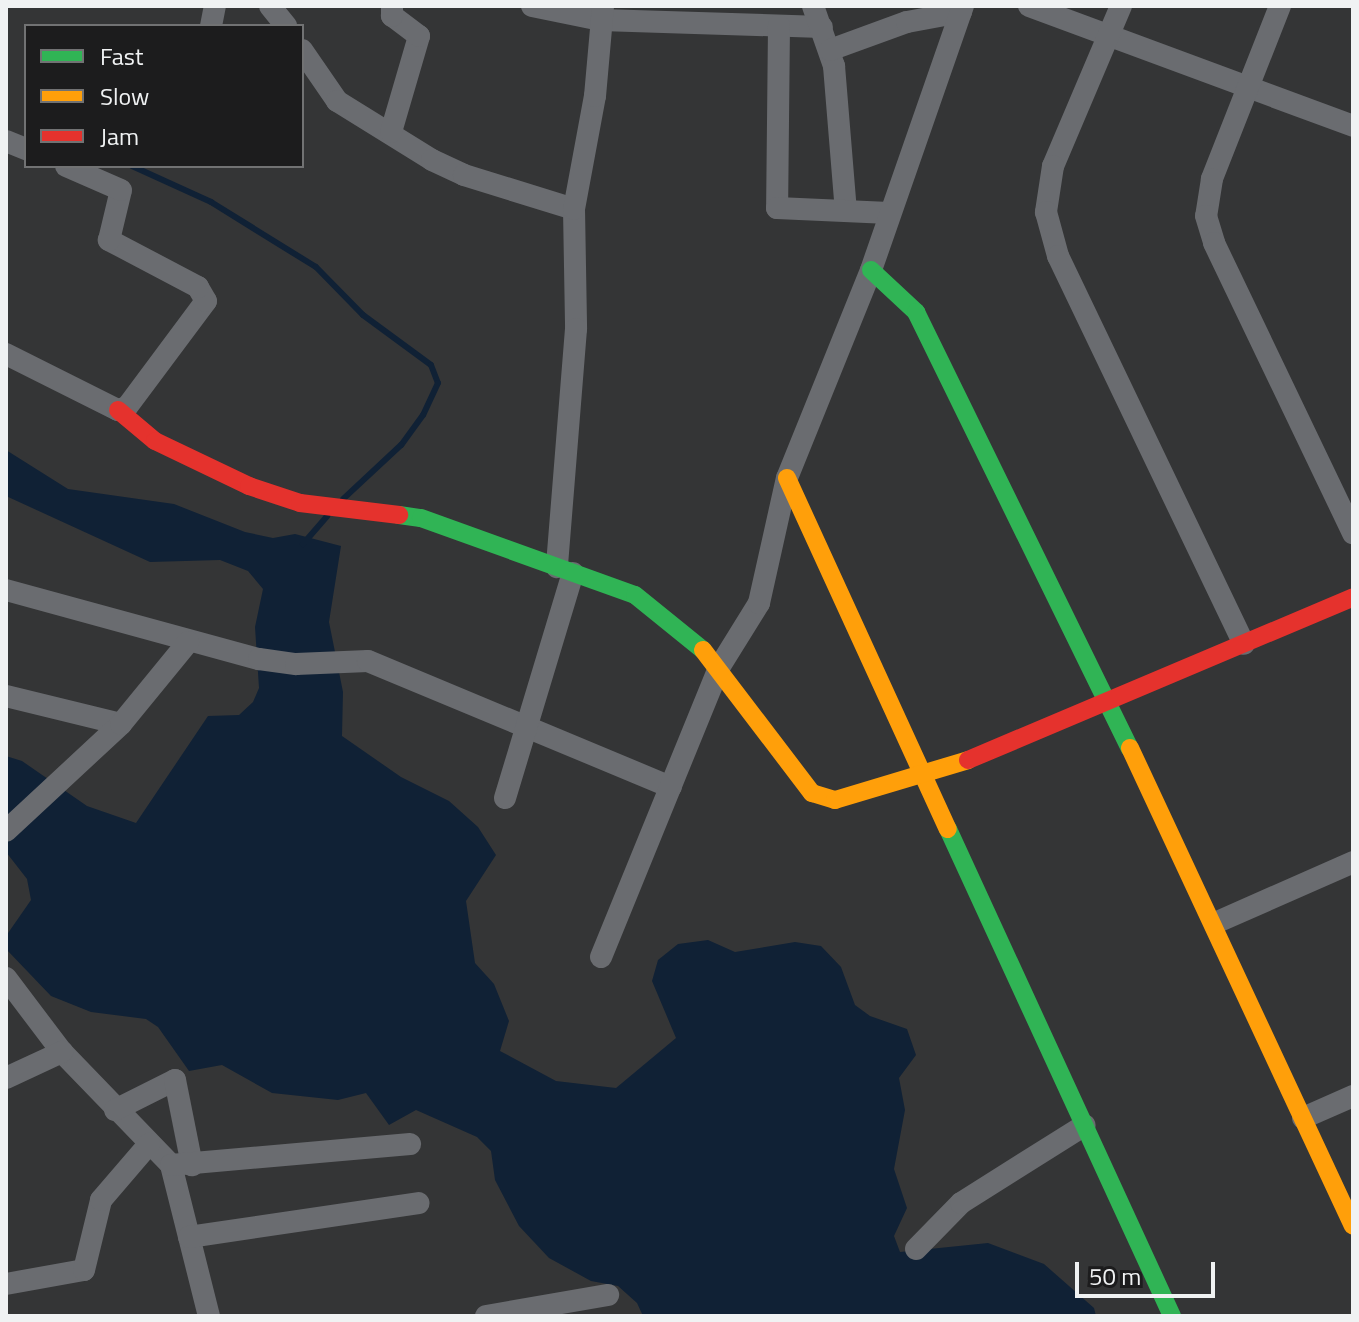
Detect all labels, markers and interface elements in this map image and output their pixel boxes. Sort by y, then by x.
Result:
legend [24,24,304,168]
text: Fast [100,38,143,74]
text: Slow [100,78,149,114]
text: Jam [100,118,139,154]
scale bar [1079,1246,1219,1296]
text: 50 m [1089,1258,1141,1294]

